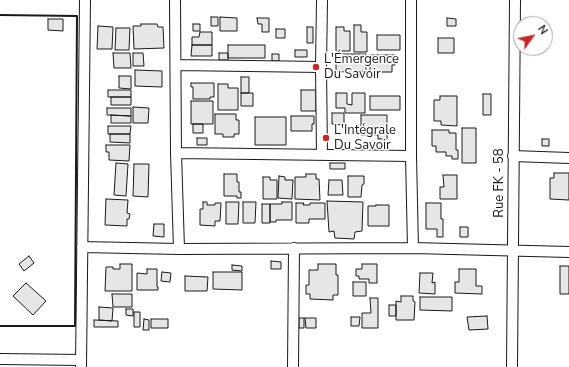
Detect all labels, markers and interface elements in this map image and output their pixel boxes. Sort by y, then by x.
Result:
north arrow [513,16,553,56]
text: N [534,22,551,37]
place label: L'Émergence Du Savoir [324,52,399,83]
marker: L'Émergence Du Savoir [311,62,321,72]
place label: L'Intégrale Du Savoir [334,123,396,154]
marker: L'Intégrale Du Savoir [321,133,331,143]
street label: Rue FK - 58 [492,148,508,218]

